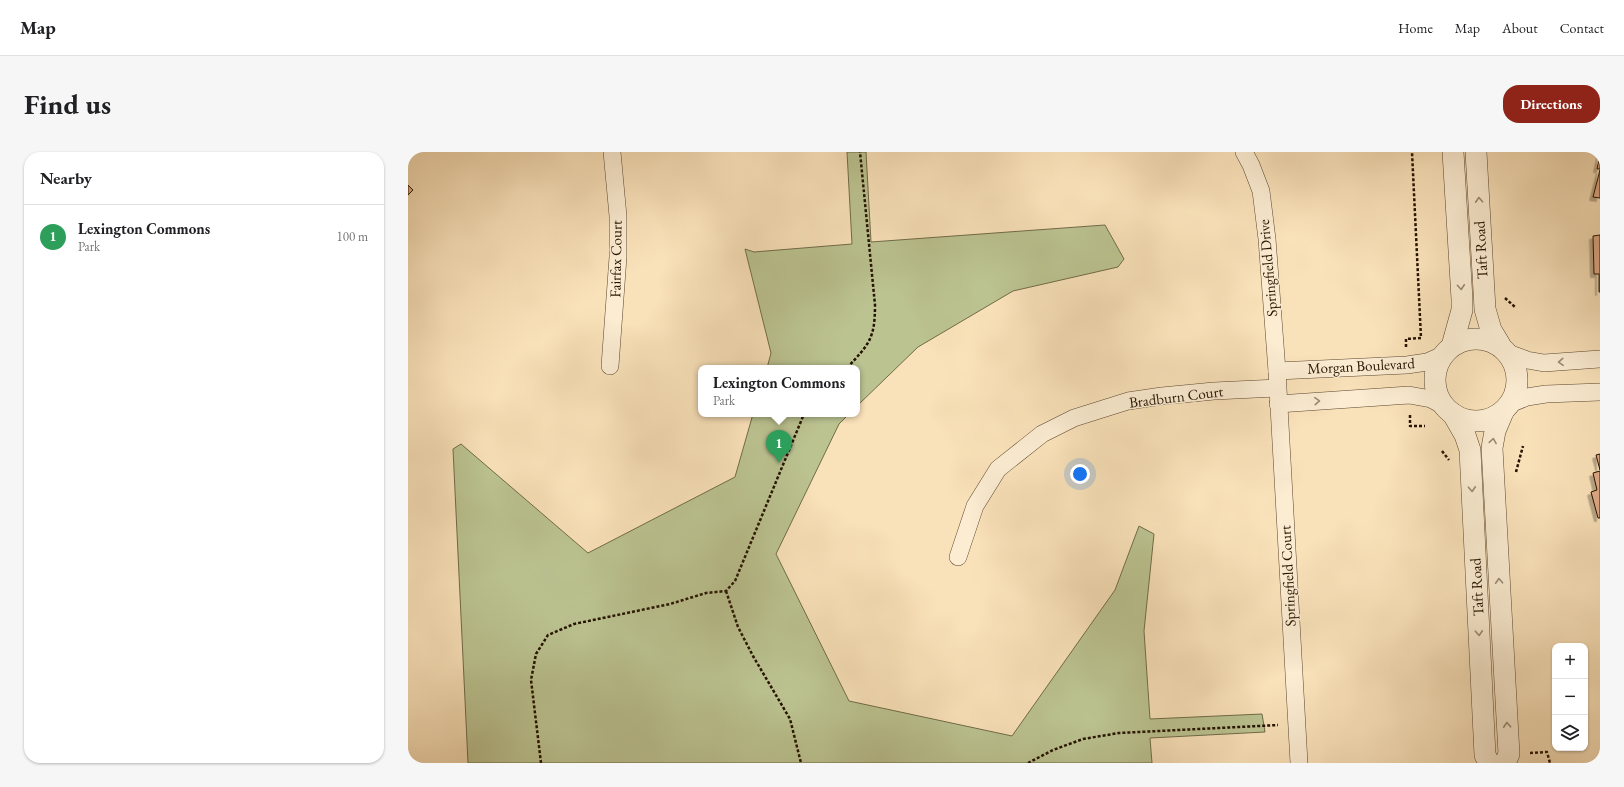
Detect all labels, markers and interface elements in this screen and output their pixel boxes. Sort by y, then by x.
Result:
text: Map [20,15,56,40]
text: Home [1398,19,1433,37]
text: Map [1455,19,1480,37]
text: About [1502,19,1538,37]
text: Contact [1560,19,1604,37]
button: Directions [1503,85,1600,123]
text: Find us [24,86,111,122]
text: Nearby [40,167,92,189]
one-way arrow [1474,197,1483,203]
street label: Springfield Drive [1254,218,1281,318]
text: Lexington Commons [78,219,210,238]
street label: Fairfax Court [605,220,626,298]
street label: Taft Road [1469,220,1492,280]
text: 1 [50,228,56,245]
text: 100 m [337,228,368,245]
text: Park [78,238,100,255]
one-way arrow [1457,284,1466,290]
street label: Morgan Boulevard [1307,353,1416,378]
one-way arrow [1558,357,1564,366]
popup [698,365,860,417]
text: Lexington Commons [713,373,845,392]
street label: Bradburn Court [1128,381,1224,412]
text: Park [713,392,735,409]
one-way arrow [1314,397,1320,406]
pin: 1 [766,430,792,463]
one-way arrow [1489,438,1497,444]
your location [1070,464,1090,484]
one-way arrow [1467,486,1476,492]
street label: Springfield Court [1275,525,1300,627]
street label: Taft Road [1465,557,1488,617]
one-way arrow [1495,578,1503,584]
one-way arrow [1475,630,1483,636]
map controls [1552,643,1588,751]
button: + [1552,643,1588,679]
button: − [1552,679,1588,715]
button: layers [1552,715,1588,751]
one-way arrow [1502,722,1511,728]

